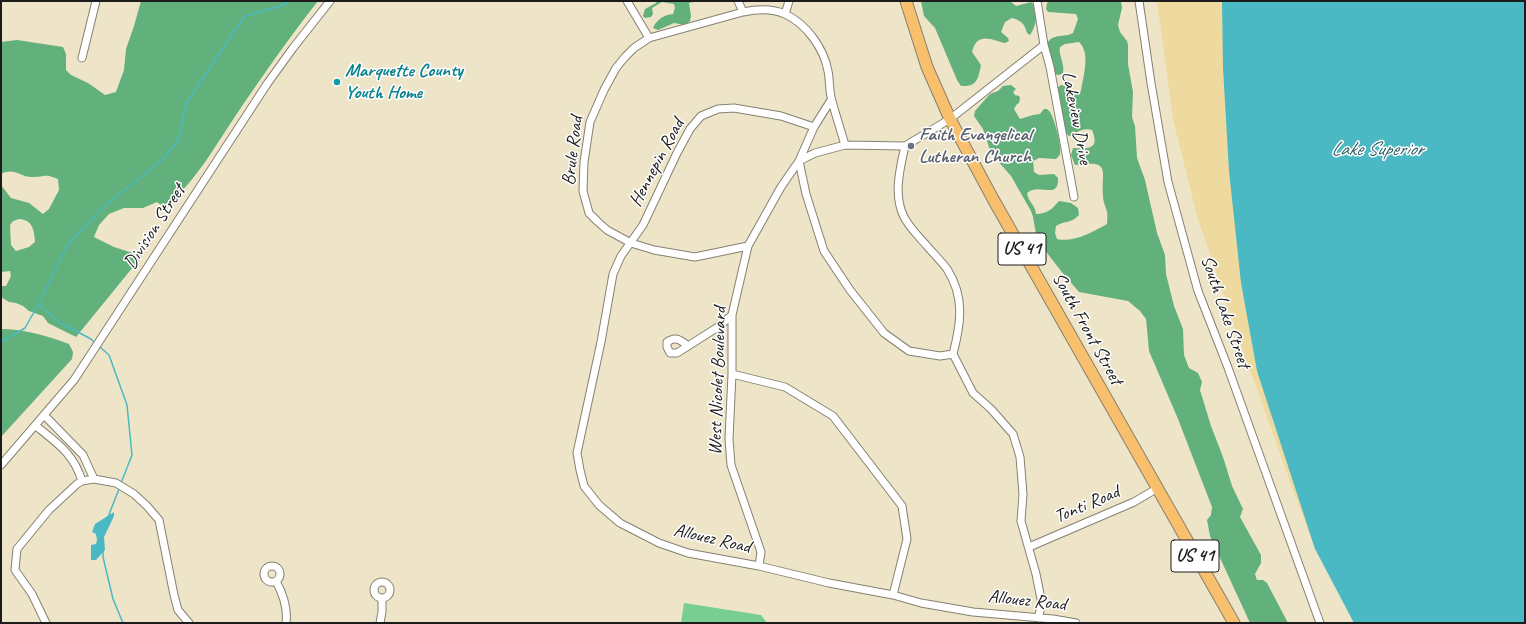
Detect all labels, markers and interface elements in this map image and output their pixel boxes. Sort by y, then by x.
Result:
place label: Marquette County Youth Home [345,60,463,104]
street label: Lakeview Drive [1056,70,1096,166]
marker: Marquette County Youth Home [332,77,342,87]
street label: Brule Road [557,115,589,187]
street label: Hennepin Road [624,115,690,211]
place label: Faith Evangelical Lutheran Church [919,124,1031,168]
water label: Lake Superior [1331,138,1423,162]
marker: Faith Evangelical Lutheran Church [906,141,916,151]
street label: Division Street [119,180,191,274]
road number: US 41 [998,233,1046,265]
street label: South Lake Street [1195,253,1255,371]
street label: South Front Street [1047,269,1127,389]
street label: West Nicolet Boulevard [704,306,732,456]
street label: Tonti Road [1051,481,1123,529]
street label: Allouez Road [671,519,753,559]
road number: US 41 [1171,540,1219,572]
street label: Allouez Road [987,586,1067,616]

